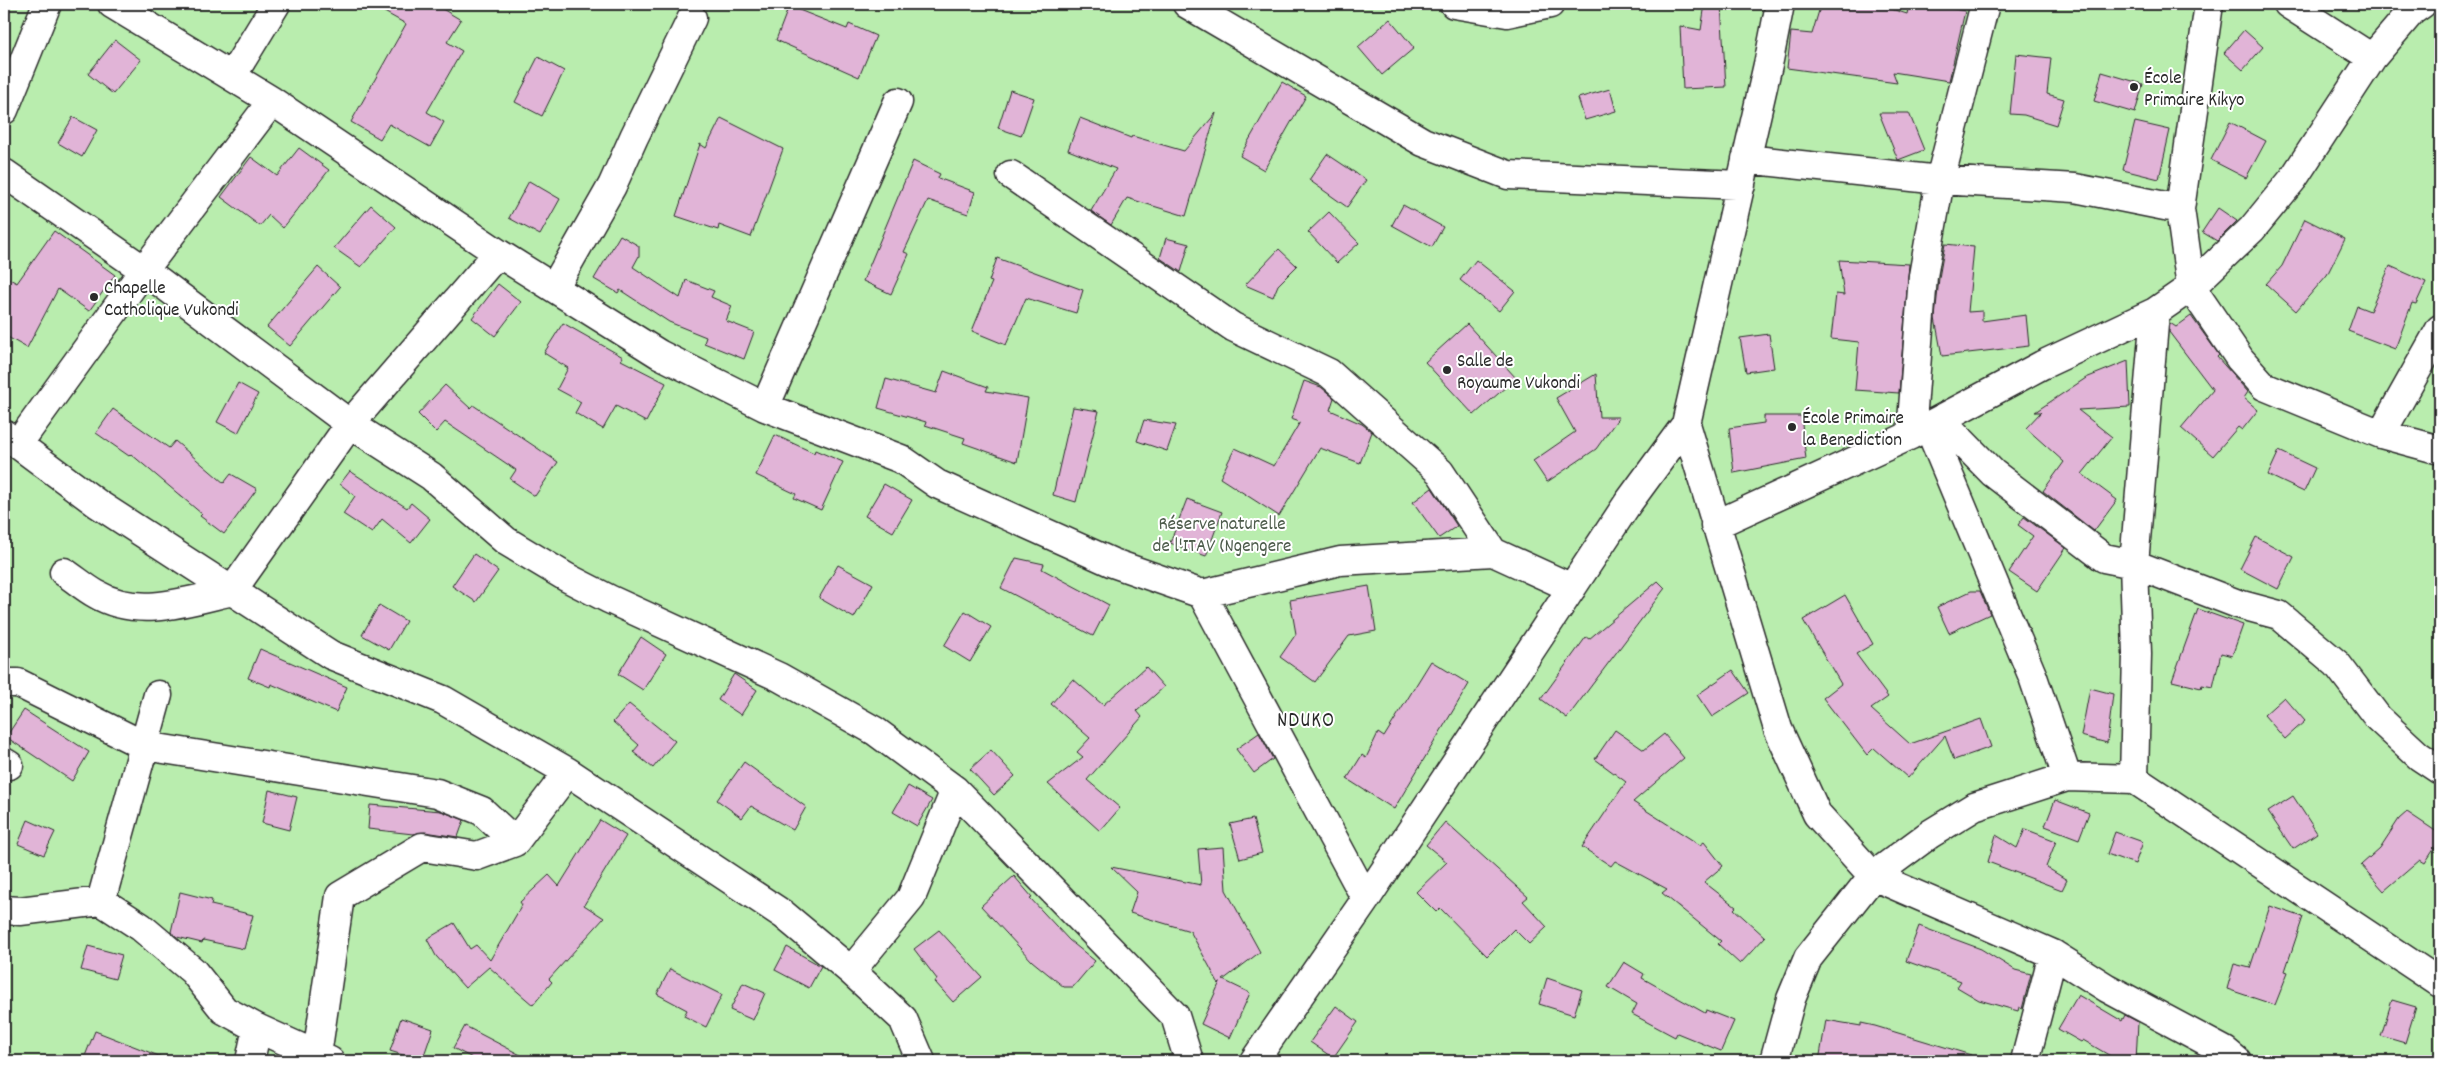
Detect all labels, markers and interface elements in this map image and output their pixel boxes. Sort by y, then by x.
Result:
place label: École Primaire Kikyo [2144,66,2245,115]
marker: École Primaire Kikyo [2128,81,2140,93]
place label: Chapelle Catholique Vukondi [104,276,239,325]
marker: Chapelle Catholique Vukondi [88,291,100,303]
place label: Salle de Royaume Vukondi [1457,349,1581,398]
marker: Salle de Royaume Vukondi [1441,364,1453,376]
place label: École Primaire la Benediction [1802,406,1904,455]
marker: École Primaire la Benediction [1786,421,1798,433]
park label: Réserve naturelle de l'ITAV (Ngengere [1153,512,1291,561]
district label: NDUKO [1277,707,1335,737]

